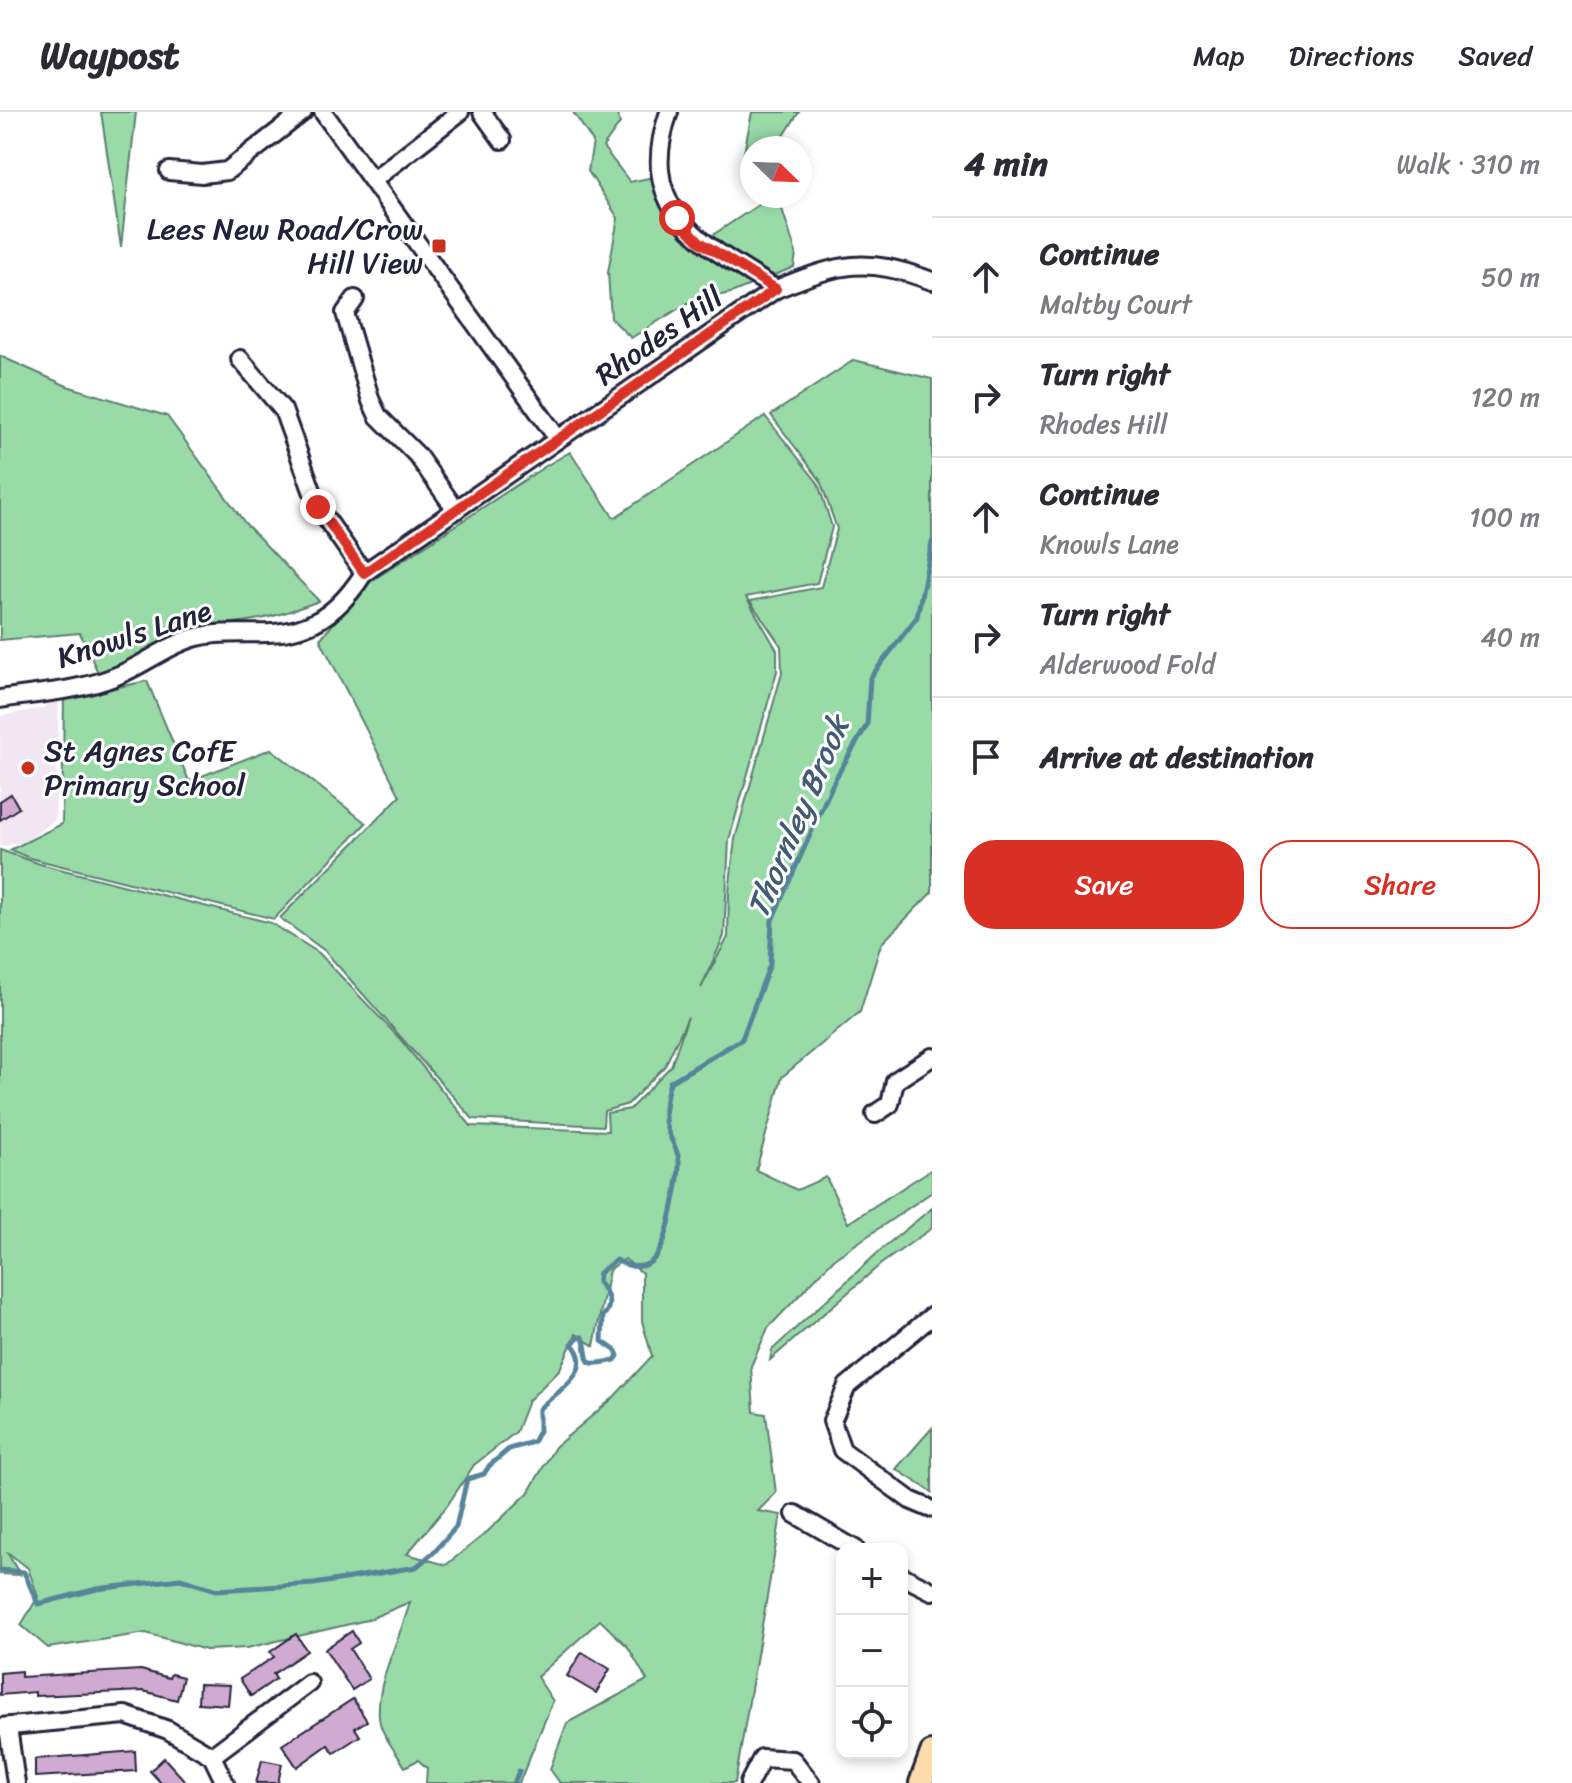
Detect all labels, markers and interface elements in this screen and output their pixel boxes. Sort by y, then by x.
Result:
text: Waypost [40,22,180,89]
text: Map [1193,31,1245,80]
text: Directions [1289,31,1414,80]
text: Saved [1458,31,1532,80]
text: 4 min [964,134,1048,194]
north arrow [740,136,812,208]
text: Walk · 310 m [1397,141,1540,187]
route start [659,200,695,236]
place label: Lees New Road/Crow Hill View [147,202,423,290]
text: Continue [1040,227,1159,281]
marker: Lees New Road/Crow Hill View [430,237,448,255]
text: 50 m [1481,254,1540,300]
icon: ahead [964,255,1008,299]
street label: Rhodes Hill [583,271,736,400]
text: Maltby Court [1040,281,1192,327]
text: Turn right [1040,347,1170,401]
text: 120 m [1471,374,1540,420]
icon: right [964,375,1008,419]
text: Rhodes Hill [1040,401,1168,447]
text: Continue [1040,467,1159,521]
route end [300,489,336,525]
text: 100 m [1469,494,1540,540]
icon: ahead [964,495,1008,539]
text: Knowls Lane [1040,521,1179,567]
street label: Knowls Lane [50,584,218,684]
text: Turn right [1040,587,1170,641]
text: 40 m [1481,614,1540,660]
icon: right [964,615,1008,659]
text: Alderwood Fold [1040,641,1215,687]
water label: Thornley Brook [730,704,868,927]
place label: St Agnes CofE Primary School [44,724,247,812]
text: Arrive at destination [1040,730,1314,784]
icon: arrive [964,735,1008,779]
marker: St Agnes CofE Primary School [19,759,37,777]
button: Save [964,840,1244,929]
button: Share [1260,840,1540,929]
map controls [836,1543,908,1759]
button: + [836,1543,908,1615]
button: − [836,1615,908,1687]
button: locate [836,1687,908,1759]

